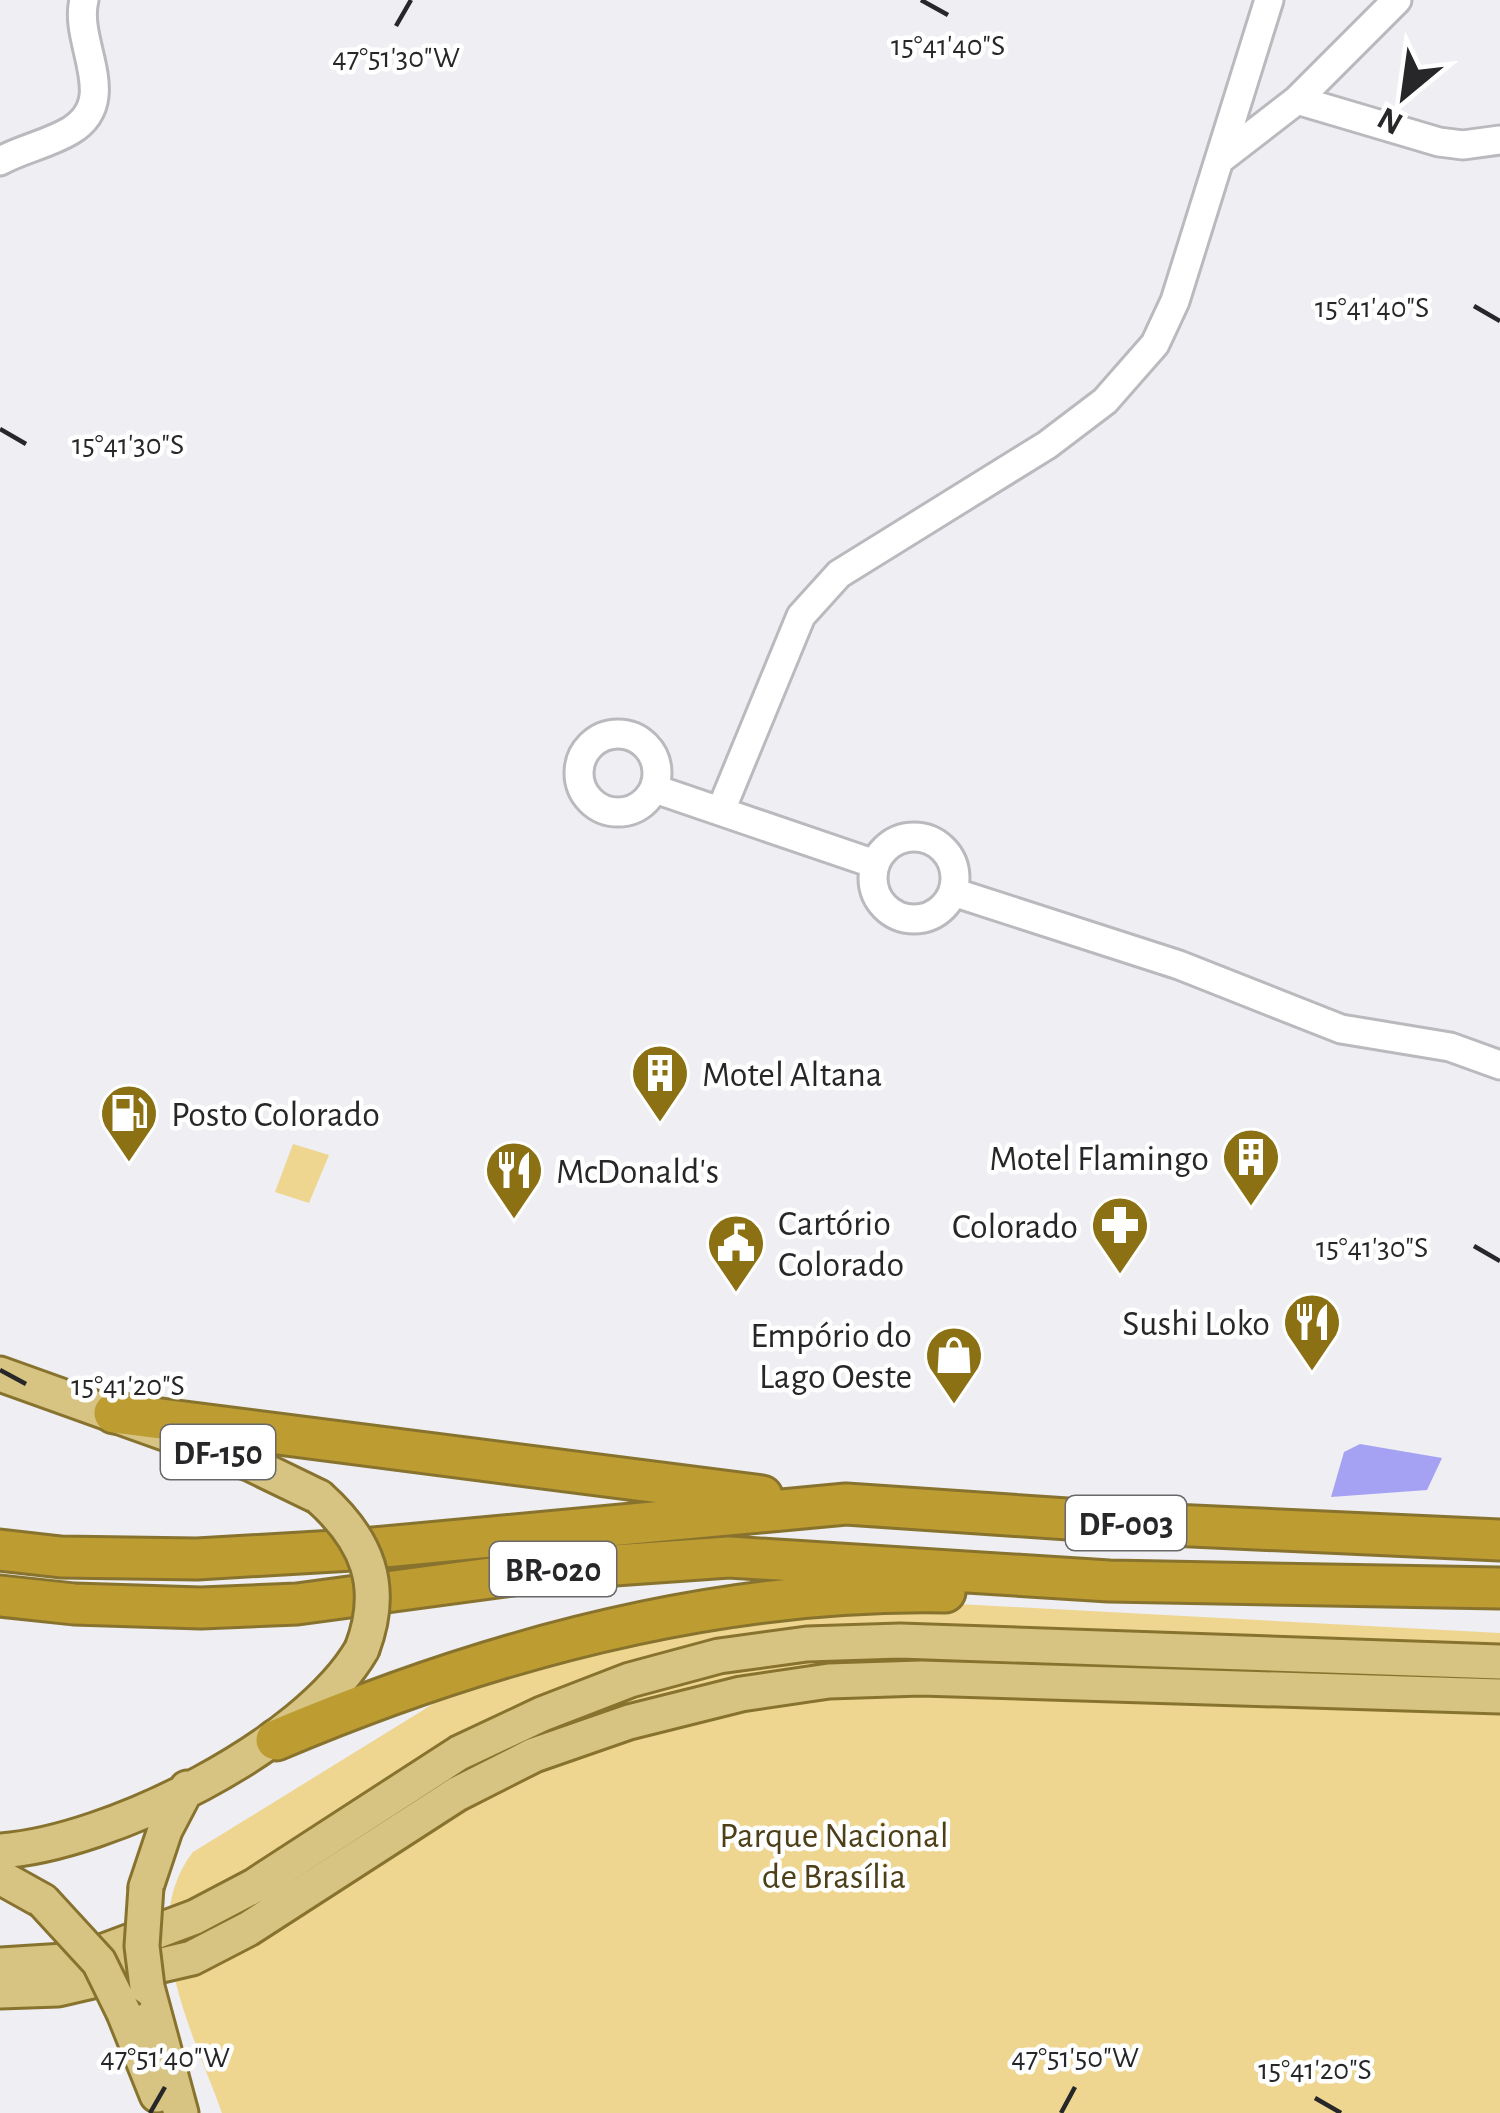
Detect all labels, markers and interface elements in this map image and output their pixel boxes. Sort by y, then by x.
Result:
text: 15°41'40"S [891,31,1005,61]
north arrow [1344,36,1464,156]
text: 47°51'30"W [332,43,460,73]
text: N [1373,100,1409,140]
text: 15°41'40"S [1315,293,1429,323]
text: 15°41'30"S [72,430,184,460]
building icon: Motel Altana [629,1042,691,1124]
place label: Motel Altana [702,1057,882,1093]
fuel station icon: Posto Colorado [98,1082,160,1164]
place label: Posto Colorado [171,1097,380,1133]
building icon: Motel Flamingo [1220,1126,1282,1208]
restaurant icon: McDonald's [483,1139,545,1221]
place label: Motel Flamingo [989,1141,1209,1177]
place label: McDonald's [556,1154,719,1190]
pharmacy icon: Colorado [1089,1194,1151,1276]
place label: Cartório Colorado [778,1206,904,1283]
place label: Colorado [952,1209,1078,1245]
public building icon: Cartório Colorado [705,1212,767,1294]
text: 15°41'30"S [1316,1233,1428,1263]
restaurant icon: Sushi Loko [1281,1291,1343,1373]
place label: Sushi Loko [1122,1306,1270,1342]
place label: Empório do Lago Oeste [750,1318,912,1395]
shop icon: Empório do Lago Oeste [923,1324,985,1406]
text: 15°41'20"S [71,1371,185,1401]
road number: DF-150 [161,1425,275,1479]
road number: DF-003 [1066,1496,1186,1550]
road number: BR-020 [490,1542,616,1596]
park label: Parque Nacional de Brasília [719,1818,949,1895]
text: 47°51'40"W [100,2043,230,2073]
text: 47°51'50"W [1011,2043,1139,2073]
text: 15°41'20"S [1258,2055,1372,2085]

